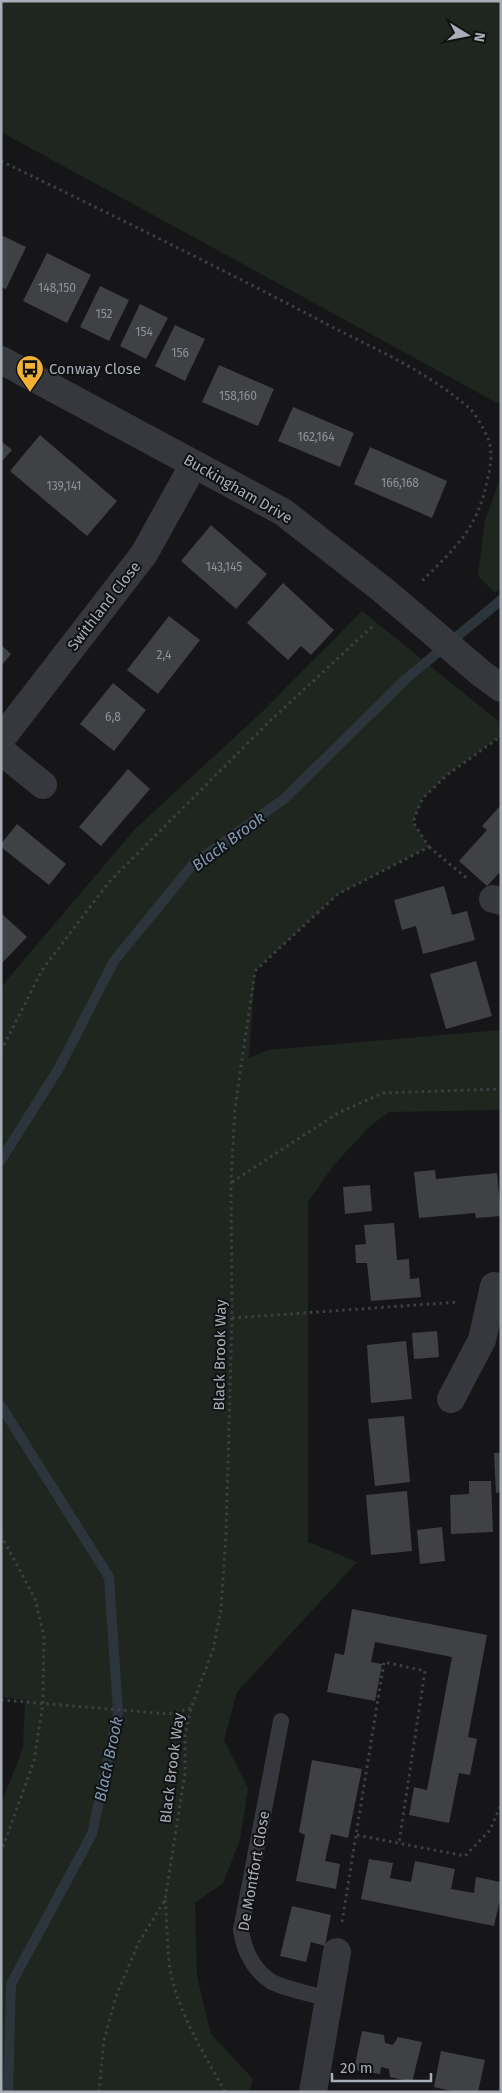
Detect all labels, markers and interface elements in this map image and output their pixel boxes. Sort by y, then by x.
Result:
north arrow [442,10,492,60]
text: N [470,31,488,43]
house number: 148,150 [38,281,76,295]
house number: 152 [95,307,113,321]
house number: 154 [135,325,153,339]
house number: 156 [171,346,189,360]
bus stop icon: Conway Close [15,354,45,393]
place label: Conway Close [49,360,141,378]
house number: 158,160 [219,389,257,403]
house number: 162,164 [297,430,335,444]
street label: Buckingham Drive [180,451,296,527]
house number: 166,168 [381,476,419,490]
house number: 139,141 [46,479,82,493]
street label: Swithland Close [64,558,144,654]
house number: 143,145 [206,560,242,574]
house number: 2,4 [157,648,172,662]
house number: 6,8 [105,710,121,724]
water label: Black Brook [188,808,269,875]
street label: Black Brook Way [210,1299,230,1411]
street label: Black Brook Way [156,1711,188,1824]
water label: Black Brook [90,1715,127,1803]
street label: De Montfort Close [235,1809,273,1933]
scale bar [332,2050,431,2082]
text: 20 m [340,2059,373,2077]

